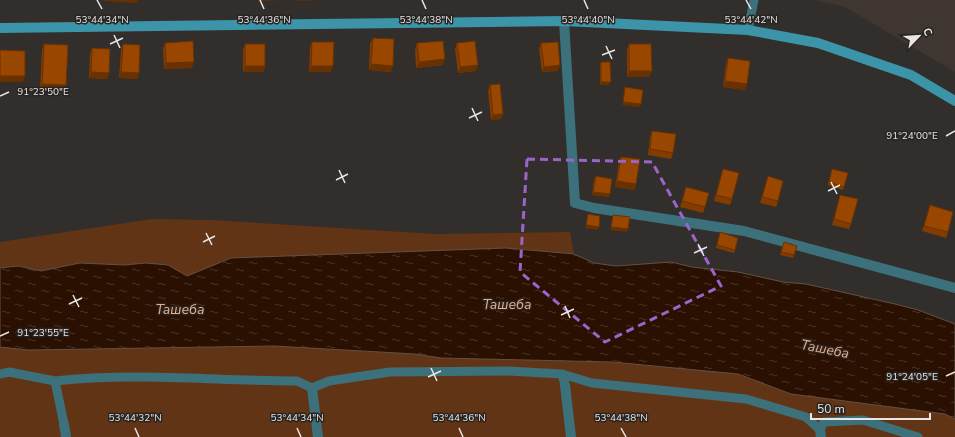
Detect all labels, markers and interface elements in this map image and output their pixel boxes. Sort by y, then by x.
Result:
text: 53°44'34"N [75,13,129,27]
text: 53°44'36"N [237,13,291,27]
text: 53°44'38"N [399,13,453,27]
text: 53°44'40"N [561,13,615,27]
text: 53°44'42"N [724,13,778,27]
north arrow [899,16,939,56]
text: С [919,25,936,39]
text: 91°23'50"E [17,85,69,99]
text: 91°24'00"E [886,129,938,143]
water label: Ташеба [482,295,532,314]
water label: Ташеба [155,300,205,319]
text: 91°23'55"E [17,326,69,340]
water label: Ташеба [799,335,851,363]
text: 91°24'05"E [886,370,938,384]
scale bar [811,395,930,421]
text: 50 m [817,401,845,417]
text: 53°44'32"N [108,411,162,425]
text: 53°44'34"N [270,411,324,425]
text: 53°44'36"N [432,411,486,425]
text: 53°44'38"N [594,411,648,425]

